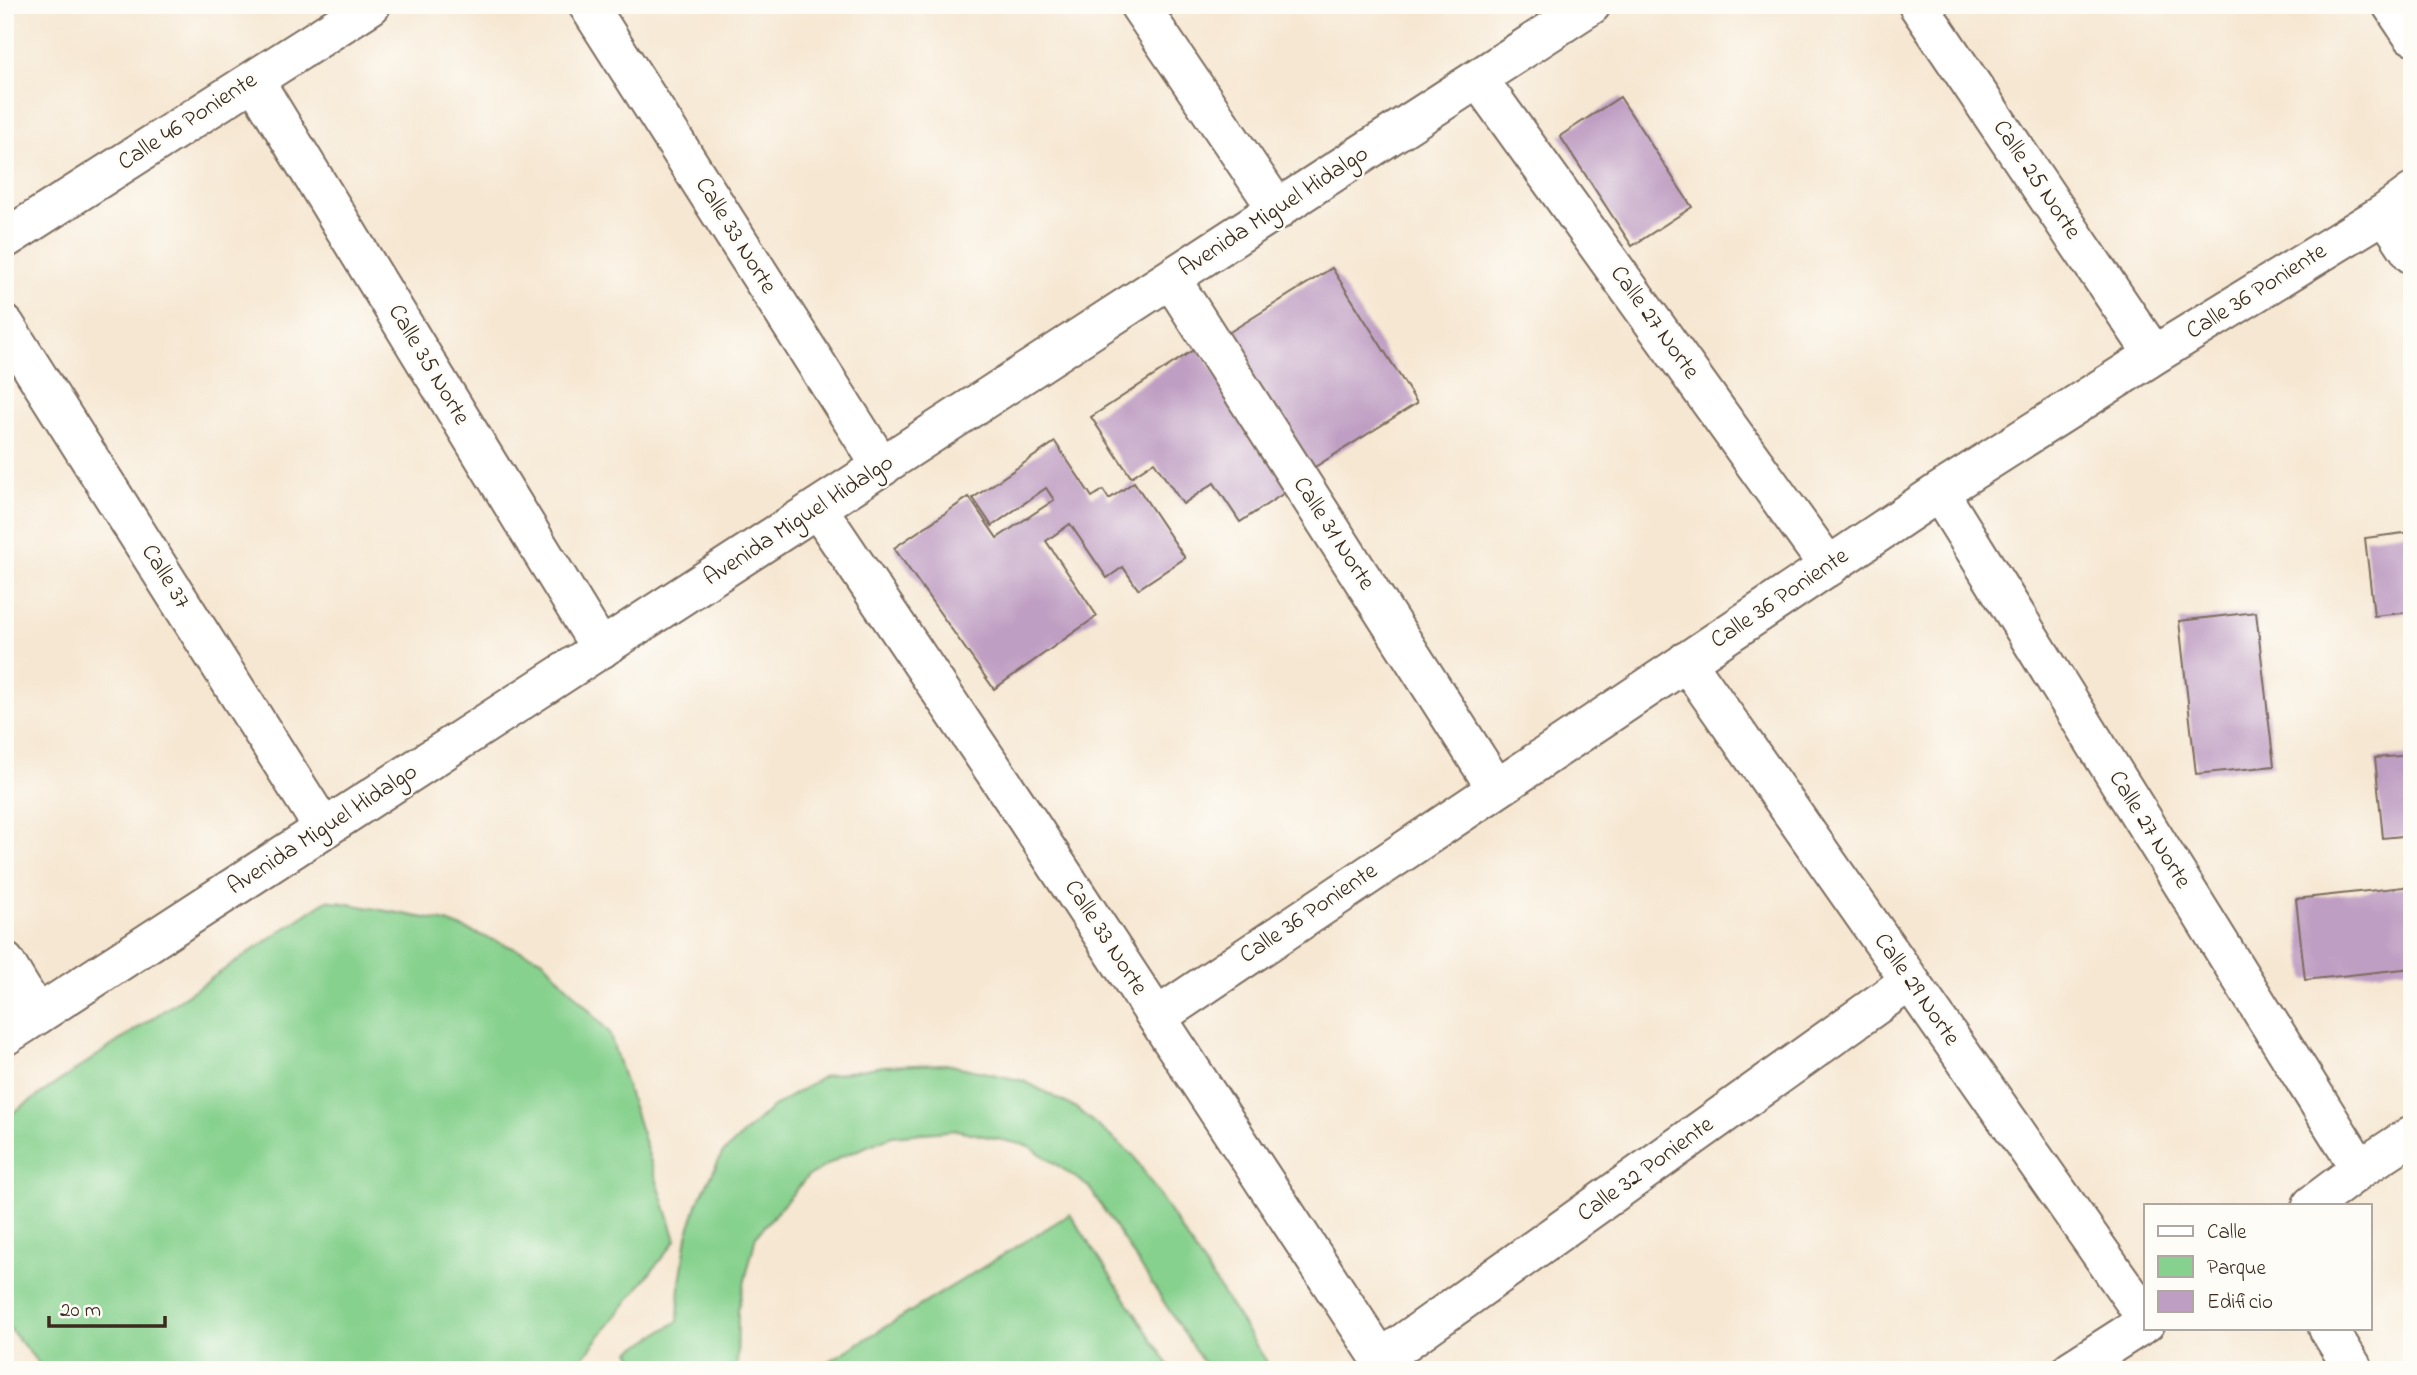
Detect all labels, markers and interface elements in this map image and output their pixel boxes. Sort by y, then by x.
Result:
street label: Calle 46 Poniente [111,64,265,180]
street label: Calle 25 Norte [1983,113,2089,247]
street label: Avenida Miguel Hidalgo [1172,137,1376,287]
street label: Calle 33 Norte [685,171,785,301]
street label: Calle 36 Poniente [2180,235,2334,349]
street label: Calle 27 Norte [1601,259,1708,388]
street label: Calle 35 Norte [378,298,478,432]
street label: Avenida Miguel Hidalgo [697,446,901,596]
street label: Calle 31 Norte [1283,470,1383,598]
street label: Calle 37 [131,538,199,616]
street label: Calle 36 Poniente [1704,540,1856,658]
street label: Avenida Miguel Hidalgo [221,755,425,905]
street label: Calle 27 Norte [2099,764,2199,896]
street label: Calle 36 Poniente [1233,855,1385,973]
street label: Calle 33 Norte [1054,873,1156,1003]
street label: Calle 29 Norte [1864,926,1968,1054]
street label: Calle 32 Poniente [1570,1108,1722,1232]
legend [2144,1204,2372,1330]
text: Calle [2207,1218,2247,1248]
text: Parque [2207,1254,2266,1284]
scale bar [49,1284,164,1328]
text: Edificio [2207,1288,2273,1318]
text: 20 m [60,1296,101,1326]

